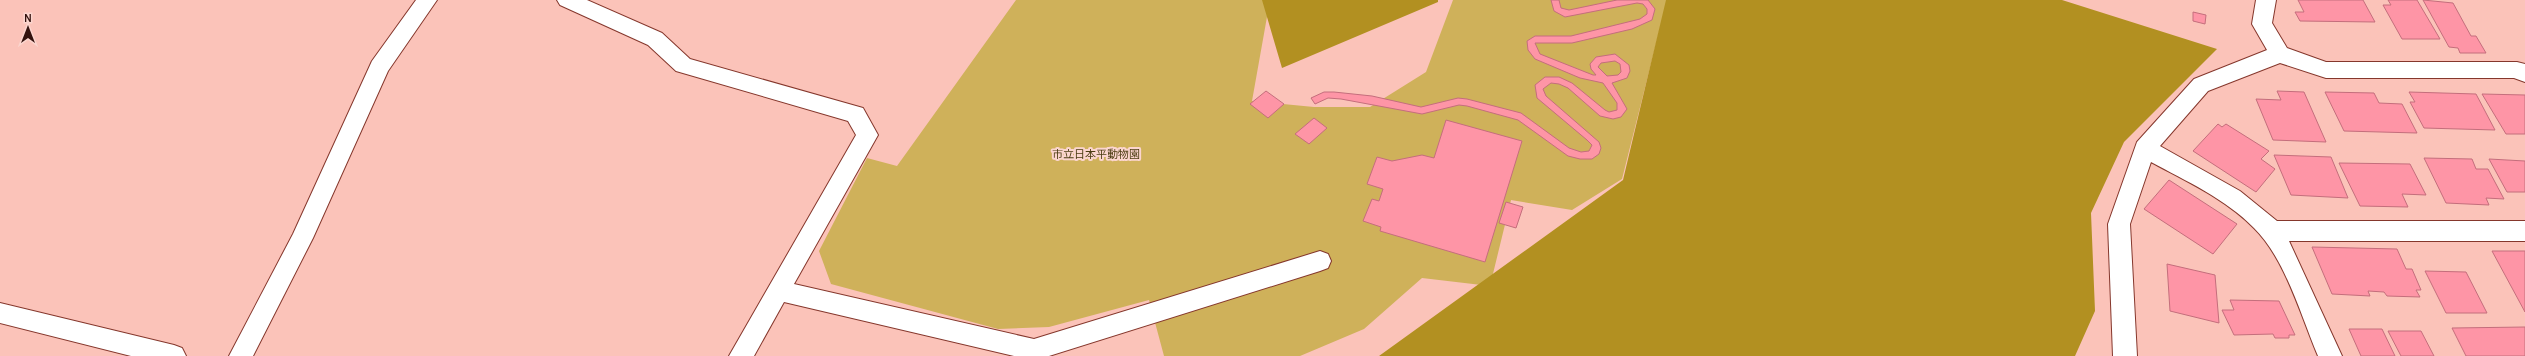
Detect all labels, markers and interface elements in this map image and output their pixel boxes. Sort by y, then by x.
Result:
north arrow [8,8,48,48]
text: N [24,12,32,25]
park label: 市立日本平動物園 [1052,148,1140,161]

